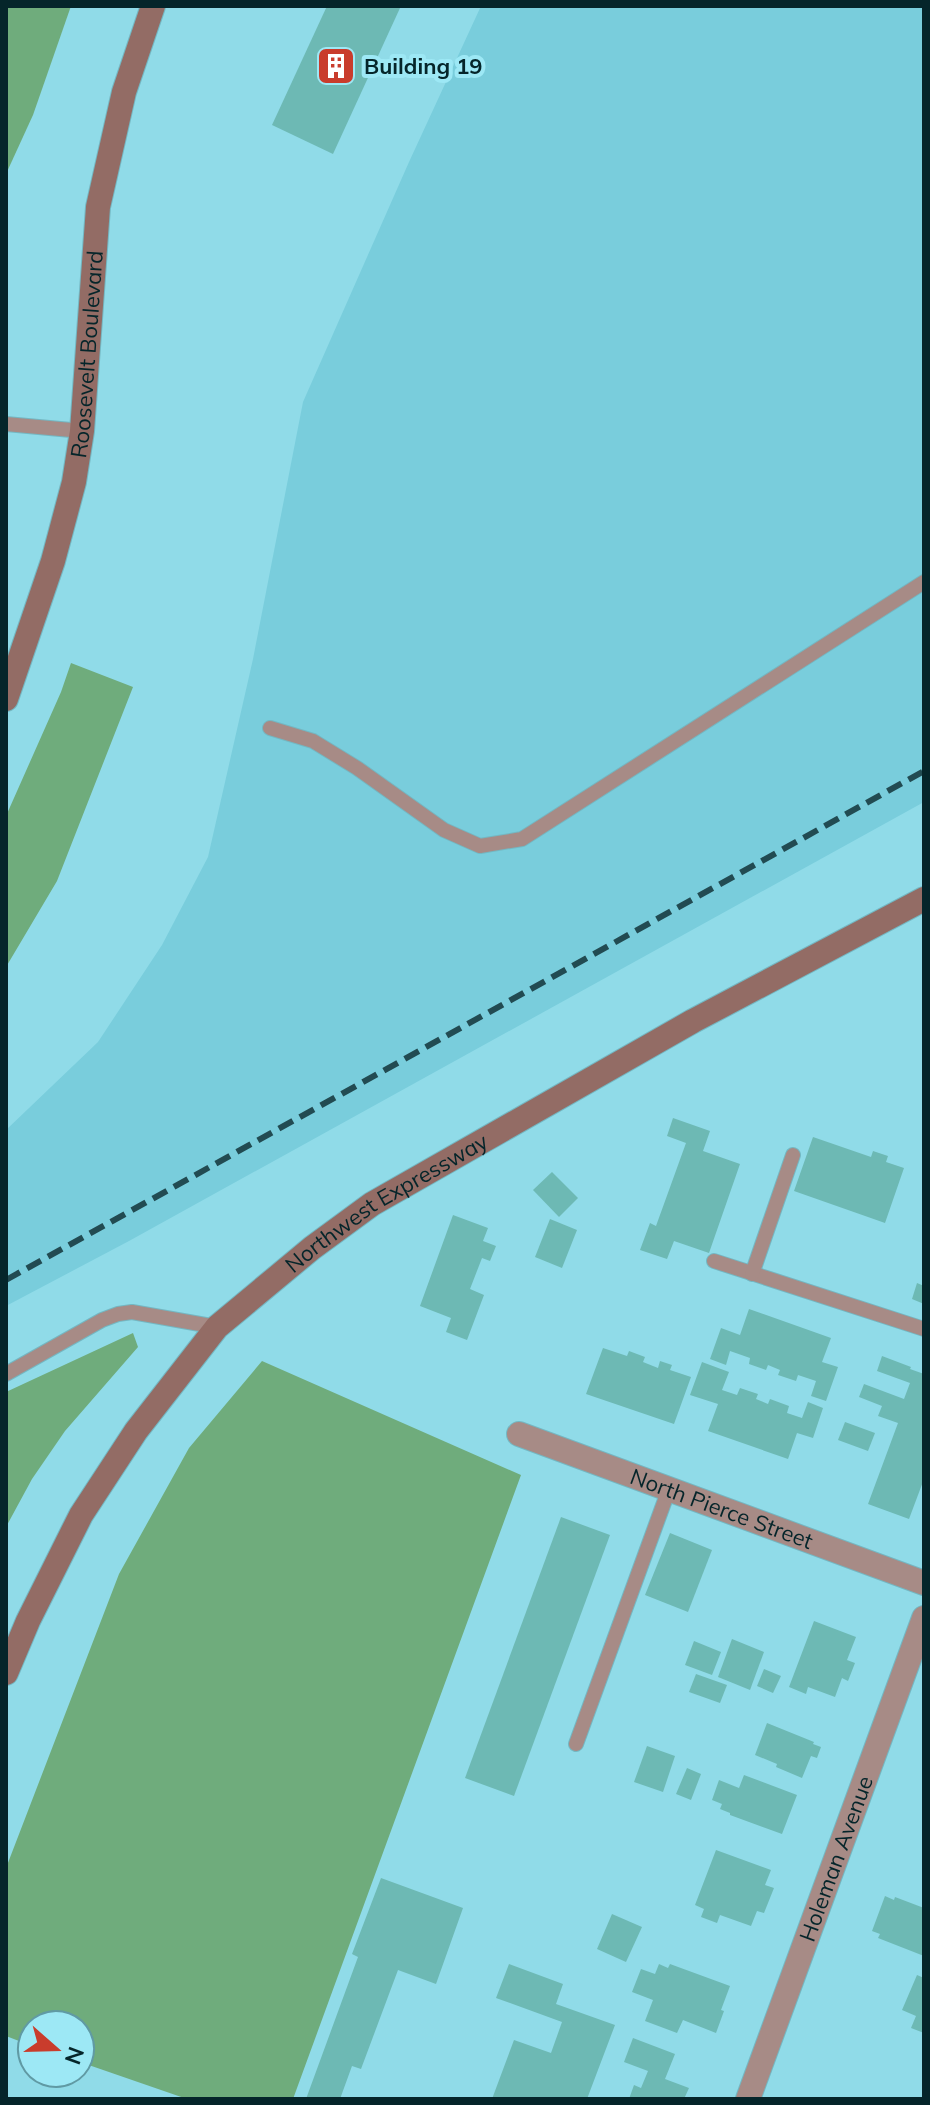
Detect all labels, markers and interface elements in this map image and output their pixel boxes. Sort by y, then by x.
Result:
building icon: Building 19 [315,45,357,87]
place label: Building 19 [364,52,483,80]
street label: Roosevelt Boulevard [64,250,109,460]
street label: Northwest Expressway [279,1127,493,1279]
street label: North Pierce Street [627,1462,817,1555]
street label: Holeman Avenue [793,1772,879,1945]
north arrow [16,2009,96,2089]
text: N [59,2043,91,2068]

